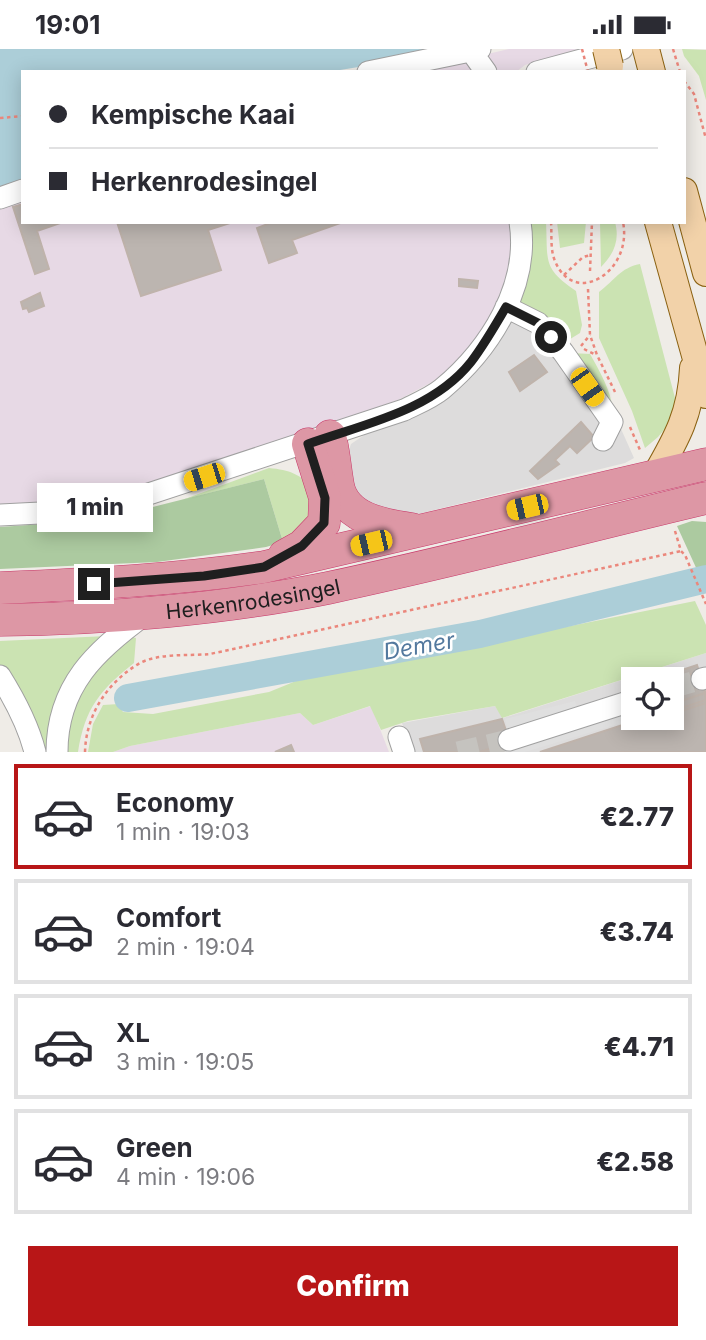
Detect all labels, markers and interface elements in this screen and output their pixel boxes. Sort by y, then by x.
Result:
text: 19:01 [35,9,101,40]
text: Kempische Kaai [91,99,295,130]
text: Herkenrodesingel [91,166,318,197]
route start [535,321,567,353]
car [567,364,608,410]
car [181,461,228,493]
callout: 1 min [36,483,152,531]
car [505,492,550,522]
text: 1 min [66,493,124,521]
car [349,528,394,558]
route end [78,568,110,600]
street label: Herkenrodesingel [165,573,342,624]
water label: Demer [381,626,458,666]
map controls [621,667,684,730]
button: locate [621,667,684,730]
icon: car [32,785,95,848]
text: Economy [116,787,234,818]
text: €2.77 [600,801,674,832]
text: 1 min · 19:03 [116,818,250,846]
icon: car [32,900,95,963]
text: Comfort [116,902,221,933]
text: €3.74 [599,916,674,947]
text: 2 min · 19:04 [116,933,255,961]
icon: car [32,1015,95,1078]
text: XL [116,1017,150,1048]
text: €4.71 [604,1031,674,1062]
text: 3 min · 19:05 [116,1048,254,1076]
icon: car [32,1130,95,1193]
text: Green [116,1132,193,1163]
text: €2.58 [596,1146,674,1177]
text: 4 min · 19:06 [116,1163,255,1191]
button: Confirm [28,1246,678,1326]

